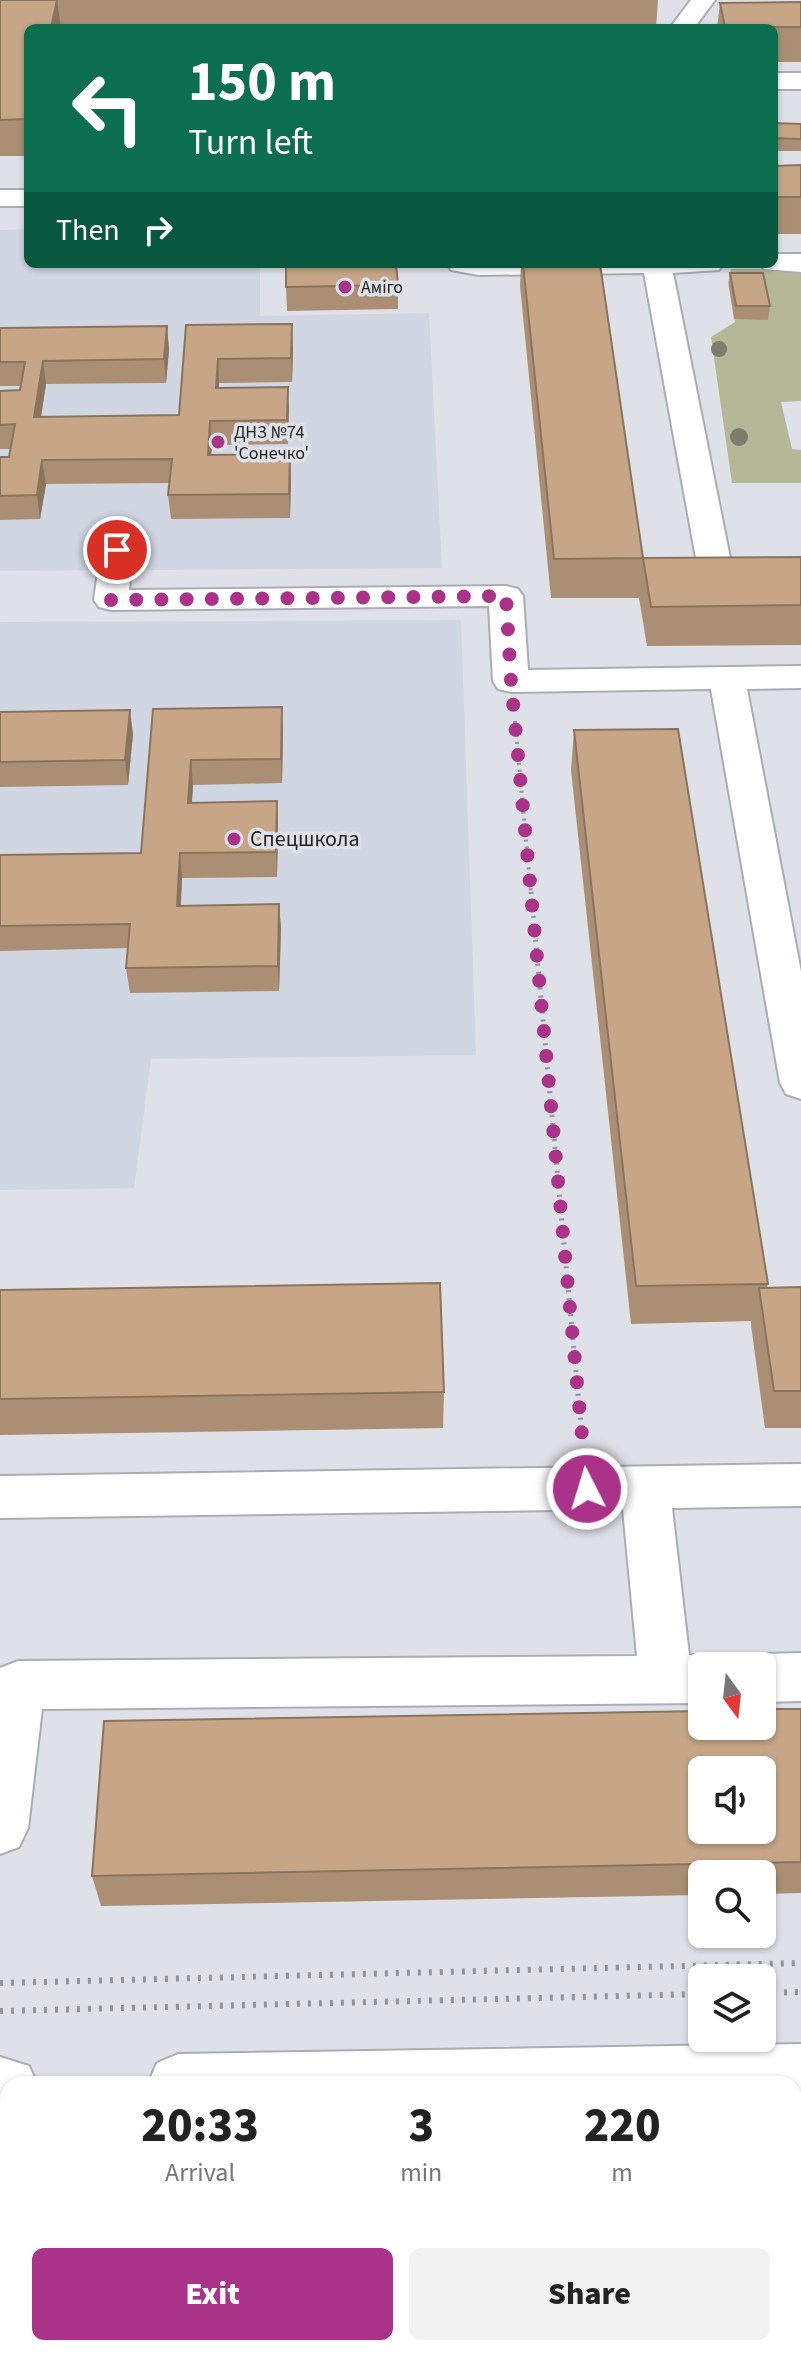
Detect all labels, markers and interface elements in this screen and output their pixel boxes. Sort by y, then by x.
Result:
text: 150 m [188,43,336,122]
icon: left [56,56,160,160]
text: Turn left [188,117,313,168]
icon: right [136,208,180,252]
text: Then [56,209,120,252]
place label: Аміго [361,275,403,300]
marker: Аміго [336,278,354,296]
place label: ДНЗ №74 'Сонечко' [234,420,309,466]
marker: ДНЗ №74 'Сонечко' [209,433,227,451]
pin [83,516,151,584]
icon: arrive [95,528,139,572]
place label: Спецшкола [250,823,360,855]
marker: Спецшкола [225,830,243,848]
position arrow [545,1447,629,1531]
north arrow [688,1652,776,1740]
map controls [688,1652,776,2052]
button: sound [688,1756,776,1844]
button: search [688,1860,776,1948]
button: layers [688,1964,776,2052]
text: 20:33 [141,2092,259,2160]
text: 3 [408,2092,434,2160]
text: 220 [584,2092,661,2160]
text: Arrival [165,2154,235,2191]
text: min [400,2154,442,2191]
text: m [611,2154,633,2191]
button: Exit [32,2248,393,2340]
button: Share [409,2248,770,2340]

